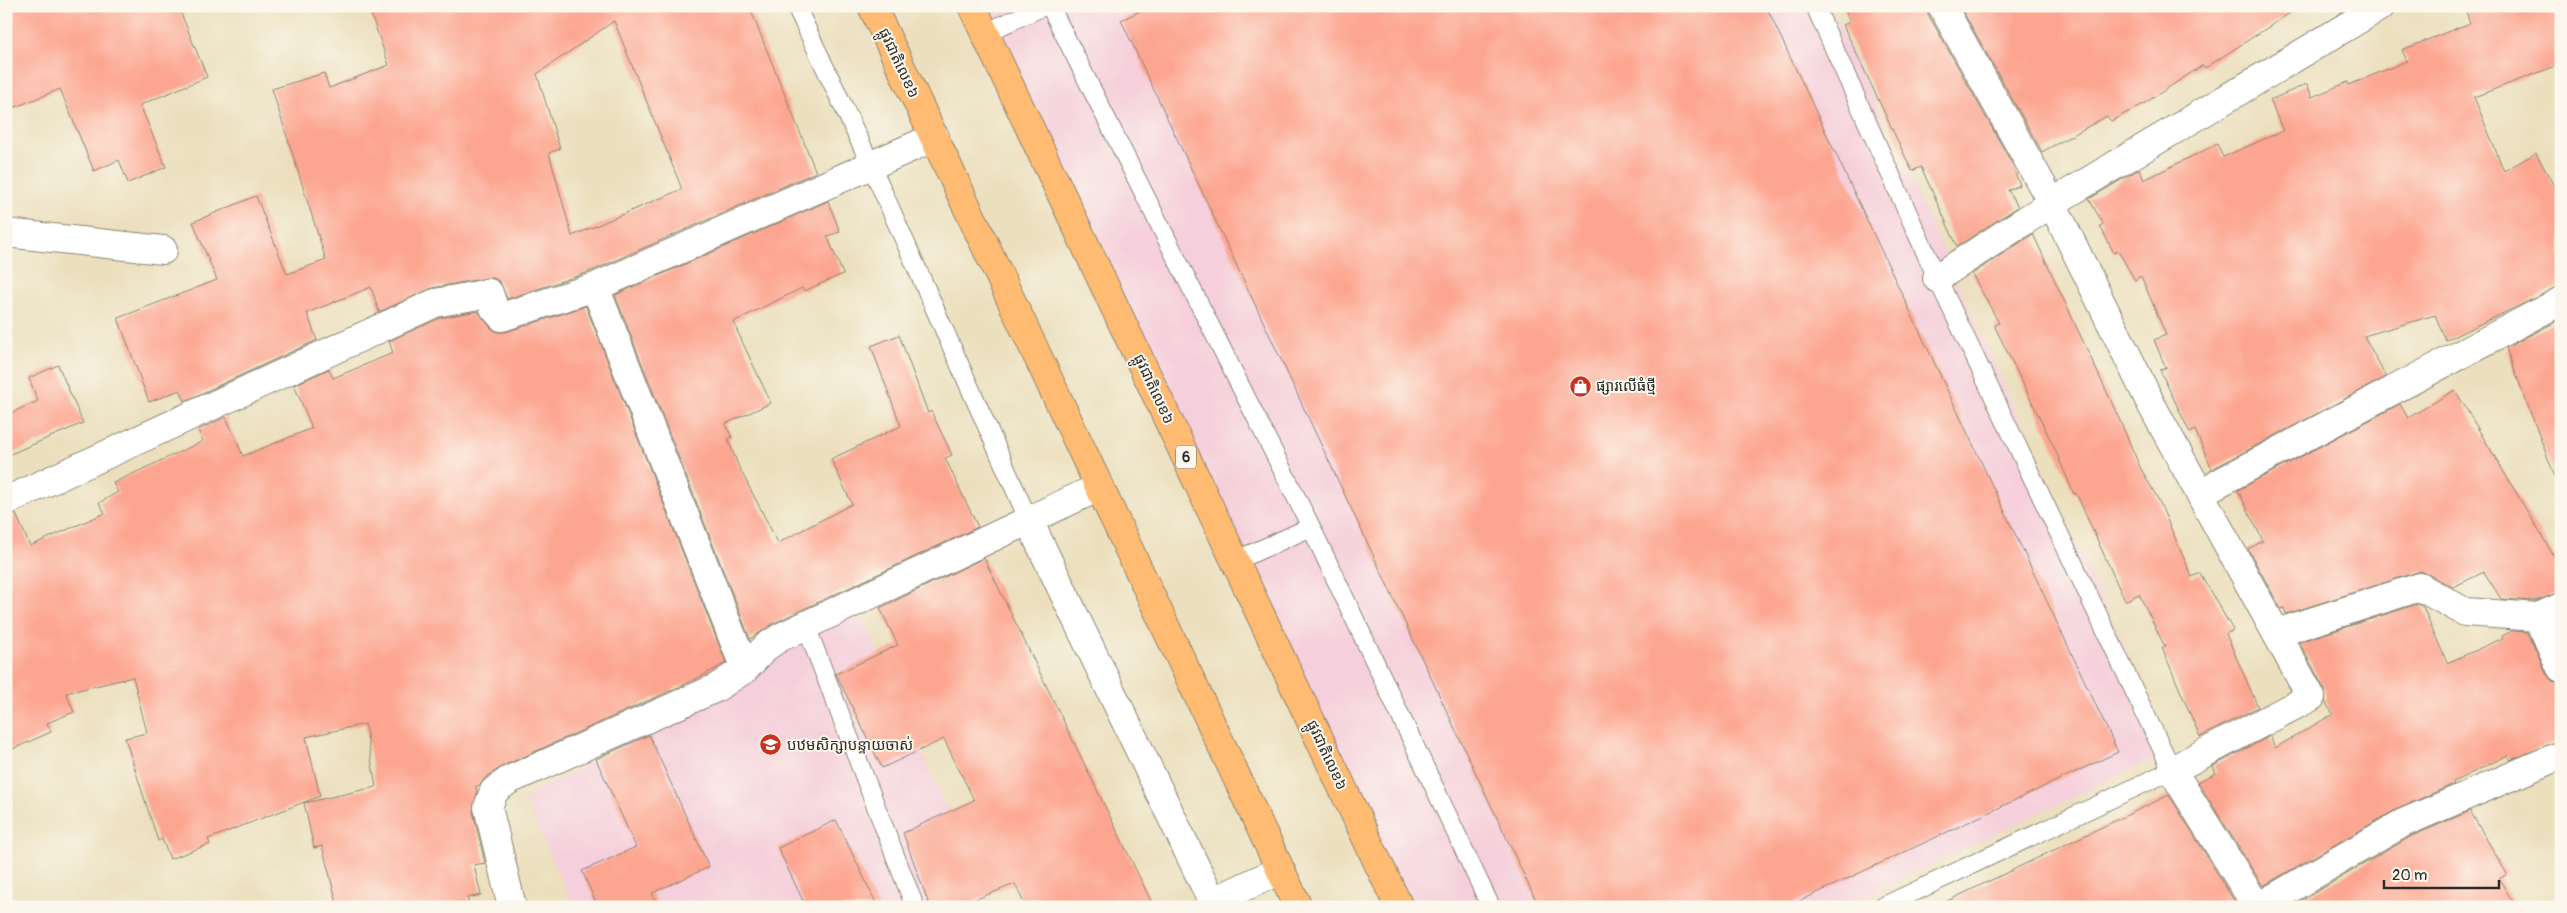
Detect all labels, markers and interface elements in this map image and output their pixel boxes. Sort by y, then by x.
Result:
street label: ផ្លូវជាតិលេខ៦ [871,25,923,103]
street label: ផ្លូវជាតិលេខ៦ [1126,351,1178,429]
shop icon: ផ្សារលើធំថ្មី [1568,374,1592,398]
place label: ផ្សារលើធំថ្មី [1596,377,1656,396]
road number: 6 [1176,446,1196,468]
street label: ផ្លូវជាតិលេខ៦ [1299,717,1351,795]
school or university icon: បឋមសិក្សាបន្ទាយចាស់ [759,733,783,757]
place label: បឋមសិក្សាបន្ទាយចាស់ [787,736,913,755]
scale bar [2384,858,2500,890]
text: 20 m [2392,866,2427,885]

